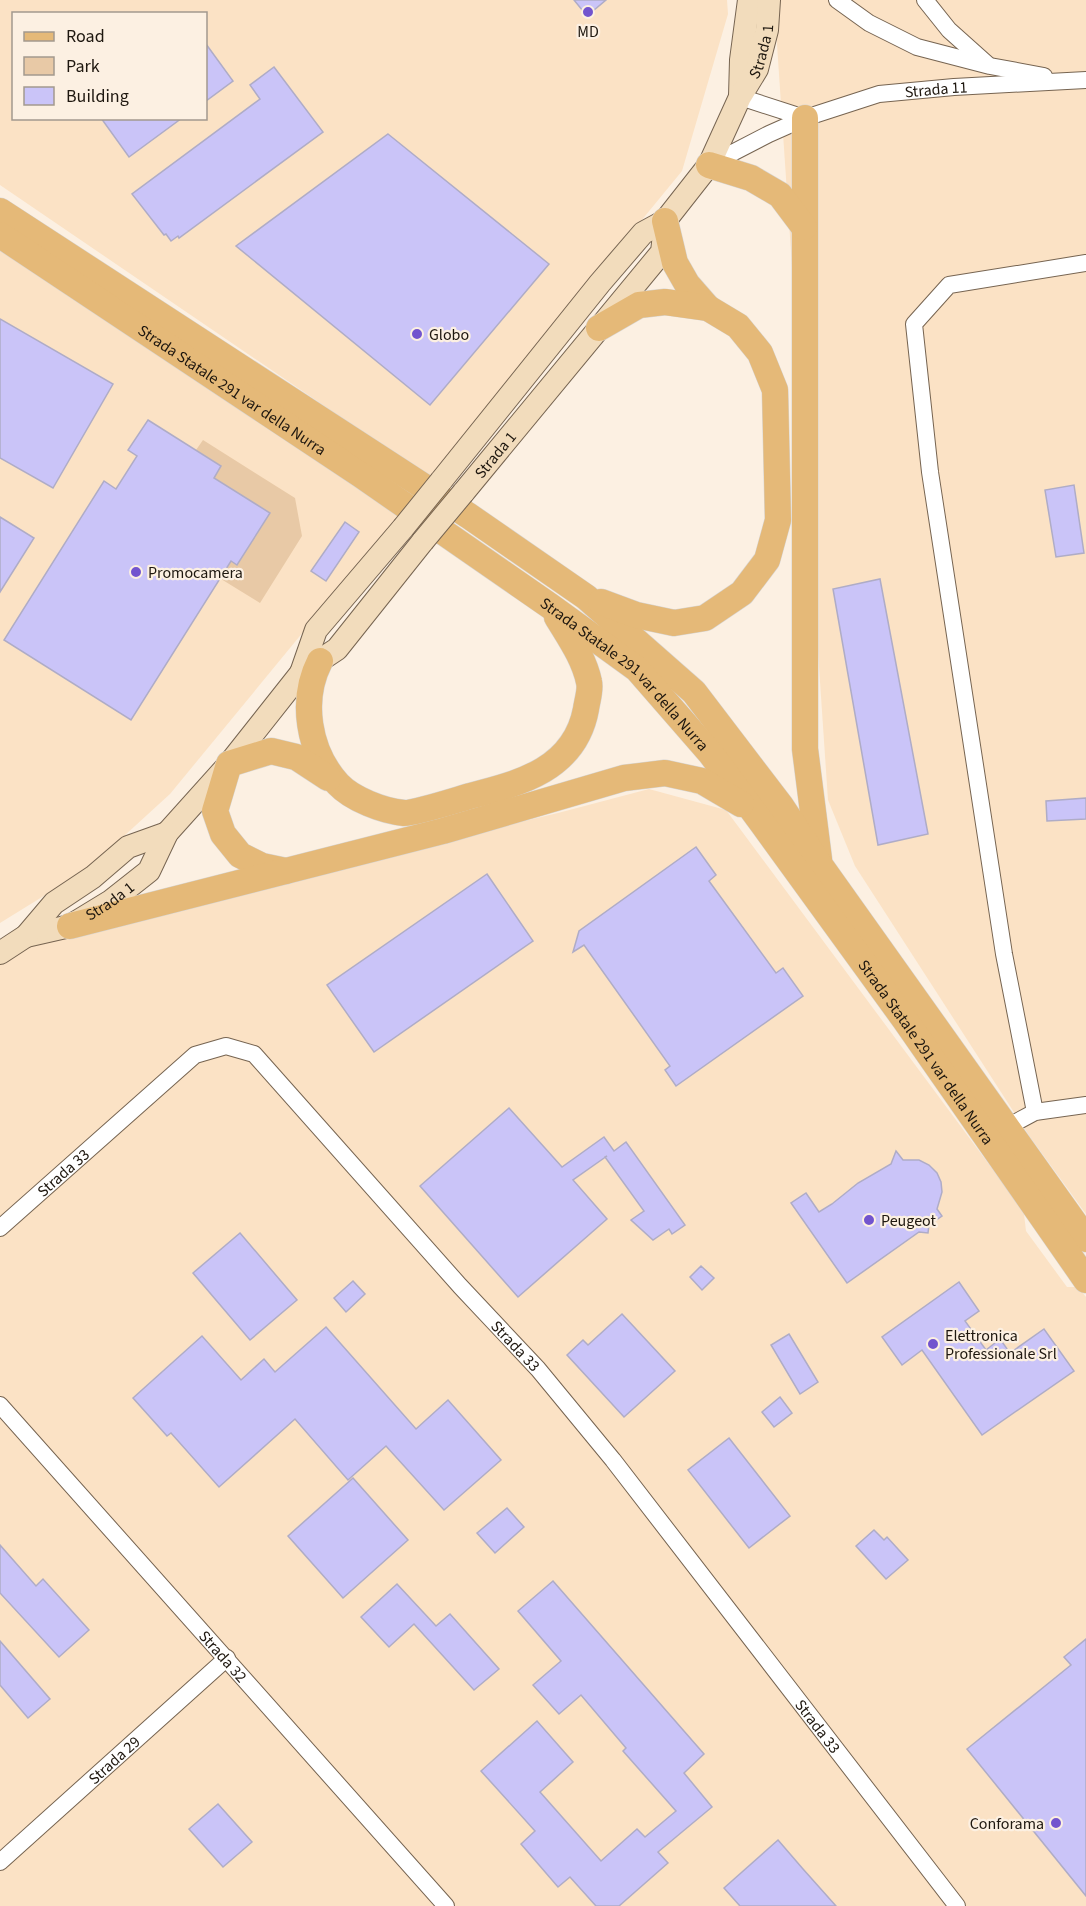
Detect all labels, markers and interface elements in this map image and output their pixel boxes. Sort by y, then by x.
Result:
marker: MD [581,5,595,19]
legend [12,12,207,120]
place label: MD [577,21,599,43]
text: Road [66,24,105,49]
street label: Strada 1 [744,24,779,83]
text: Park [66,54,100,79]
street label: Strada 11 [904,76,968,104]
text: Building [66,84,129,109]
street label: Strada Statale 291 var della Nurra [133,320,330,461]
place label: Globo [429,324,469,346]
marker: Globo [410,327,424,341]
street label: Strada 1 [470,427,522,483]
place label: Promocamera [148,562,243,584]
marker: Promocamera [129,565,143,579]
street label: Strada Statale 291 var della Nurra [535,592,714,756]
street label: Strada 1 [81,877,139,926]
street label: Strada Statale 291 var della Nurra [853,955,998,1149]
street label: Strada 33 [33,1144,94,1202]
place label: Peugeot [881,1210,936,1232]
marker: Peugeot [862,1213,876,1227]
street label: Strada 33 [486,1316,545,1377]
place label: Elettronica Professionale Srl [945,1325,1057,1365]
marker: Elettronica Professionale Srl [926,1337,940,1351]
street label: Strada 32 [194,1626,252,1687]
street label: Strada 33 [789,1695,845,1758]
street label: Strada 29 [84,1731,145,1790]
place label: Conforama [970,1813,1044,1835]
marker: Conforama [1049,1816,1063,1830]

